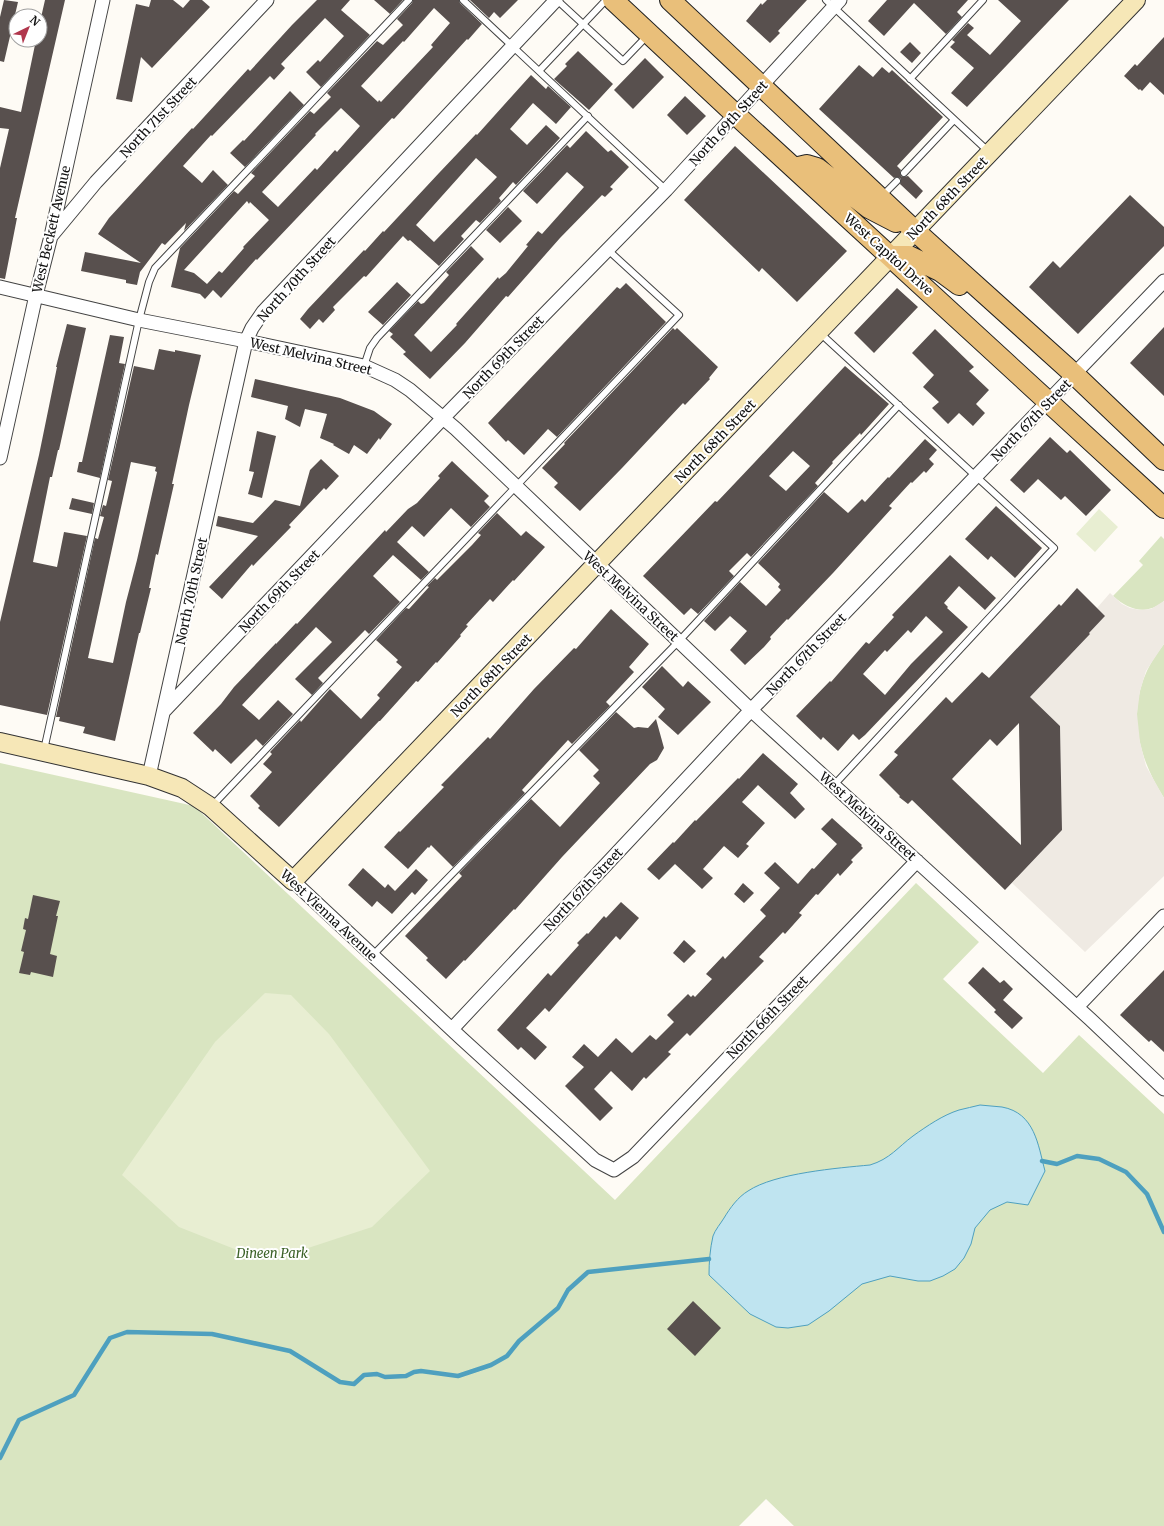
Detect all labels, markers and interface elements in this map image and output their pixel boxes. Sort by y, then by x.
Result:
north arrow [8,8,48,48]
text: N [27,13,43,29]
street label: North 71st Street [116,73,200,161]
street label: North 69th Street [685,77,771,170]
street label: North 68th Street [903,153,991,244]
street label: West Beckett Avenue [28,164,74,295]
street label: West Capitol Drive [840,209,937,299]
street label: North 70th Street [253,233,339,326]
street label: North 69th Street [459,312,547,403]
street label: West Melvina Street [247,334,374,379]
street label: North 67th Street [988,376,1075,465]
street label: North 68th Street [671,396,759,487]
street label: North 70th Street [172,536,211,646]
street label: North 69th Street [235,546,323,637]
street label: West Melvina Street [579,547,682,645]
street label: North 67th Street [763,610,850,699]
street label: North 68th Street [447,630,535,721]
street label: West Melvina Street [815,768,920,864]
street label: North 67th Street [540,844,626,935]
street label: West Vienna Avenue [276,865,381,965]
street label: North 66th Street [723,972,811,1063]
park label: Dineen Park [235,1245,308,1262]

